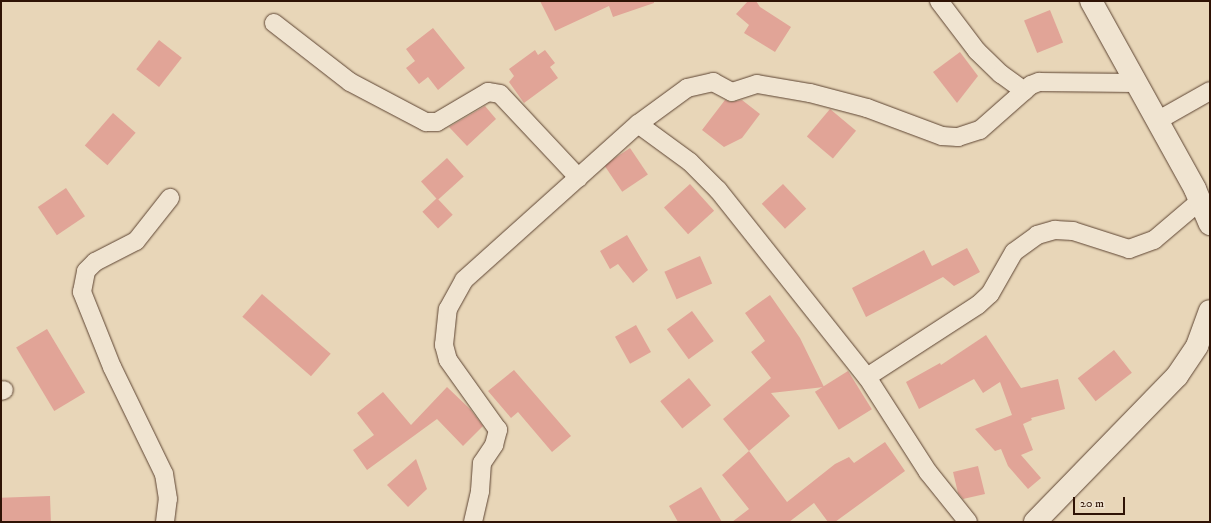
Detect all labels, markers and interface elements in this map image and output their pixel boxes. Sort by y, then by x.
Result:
scale bar [1075,489,1127,515]
text: 20 m [1080,496,1104,511]

